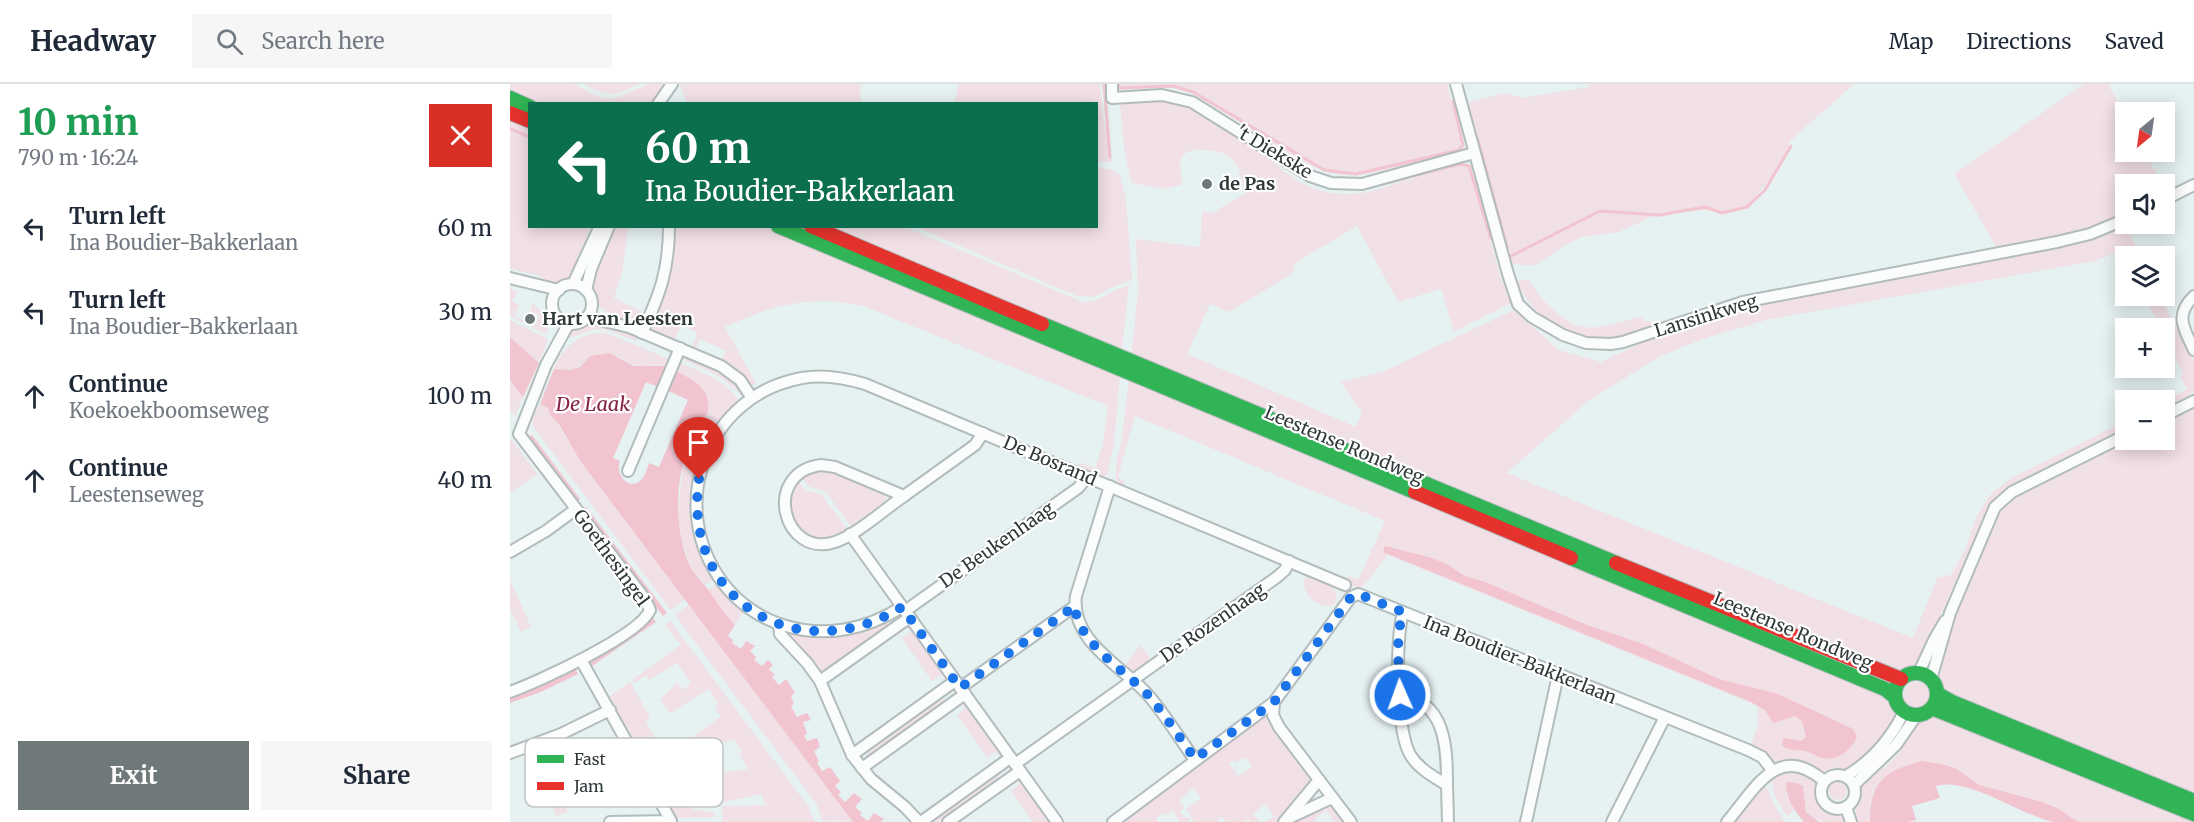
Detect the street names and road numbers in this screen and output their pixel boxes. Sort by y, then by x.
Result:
street label: 't Diekske [1232,120,1317,183]
street label: Lansinkweg [1652,289,1760,342]
street label: Leestense Rondweg [1261,401,1428,489]
street label: De Bosrand [1000,430,1101,491]
street label: De Beukenhaag [935,496,1059,593]
street label: Goethesingel [569,505,654,611]
street label: De Rozenhaag [1156,578,1270,667]
street label: Leestense Rondweg [1710,587,1877,675]
street label: Ina Boudier-Bakkerlaan [1420,610,1620,709]

